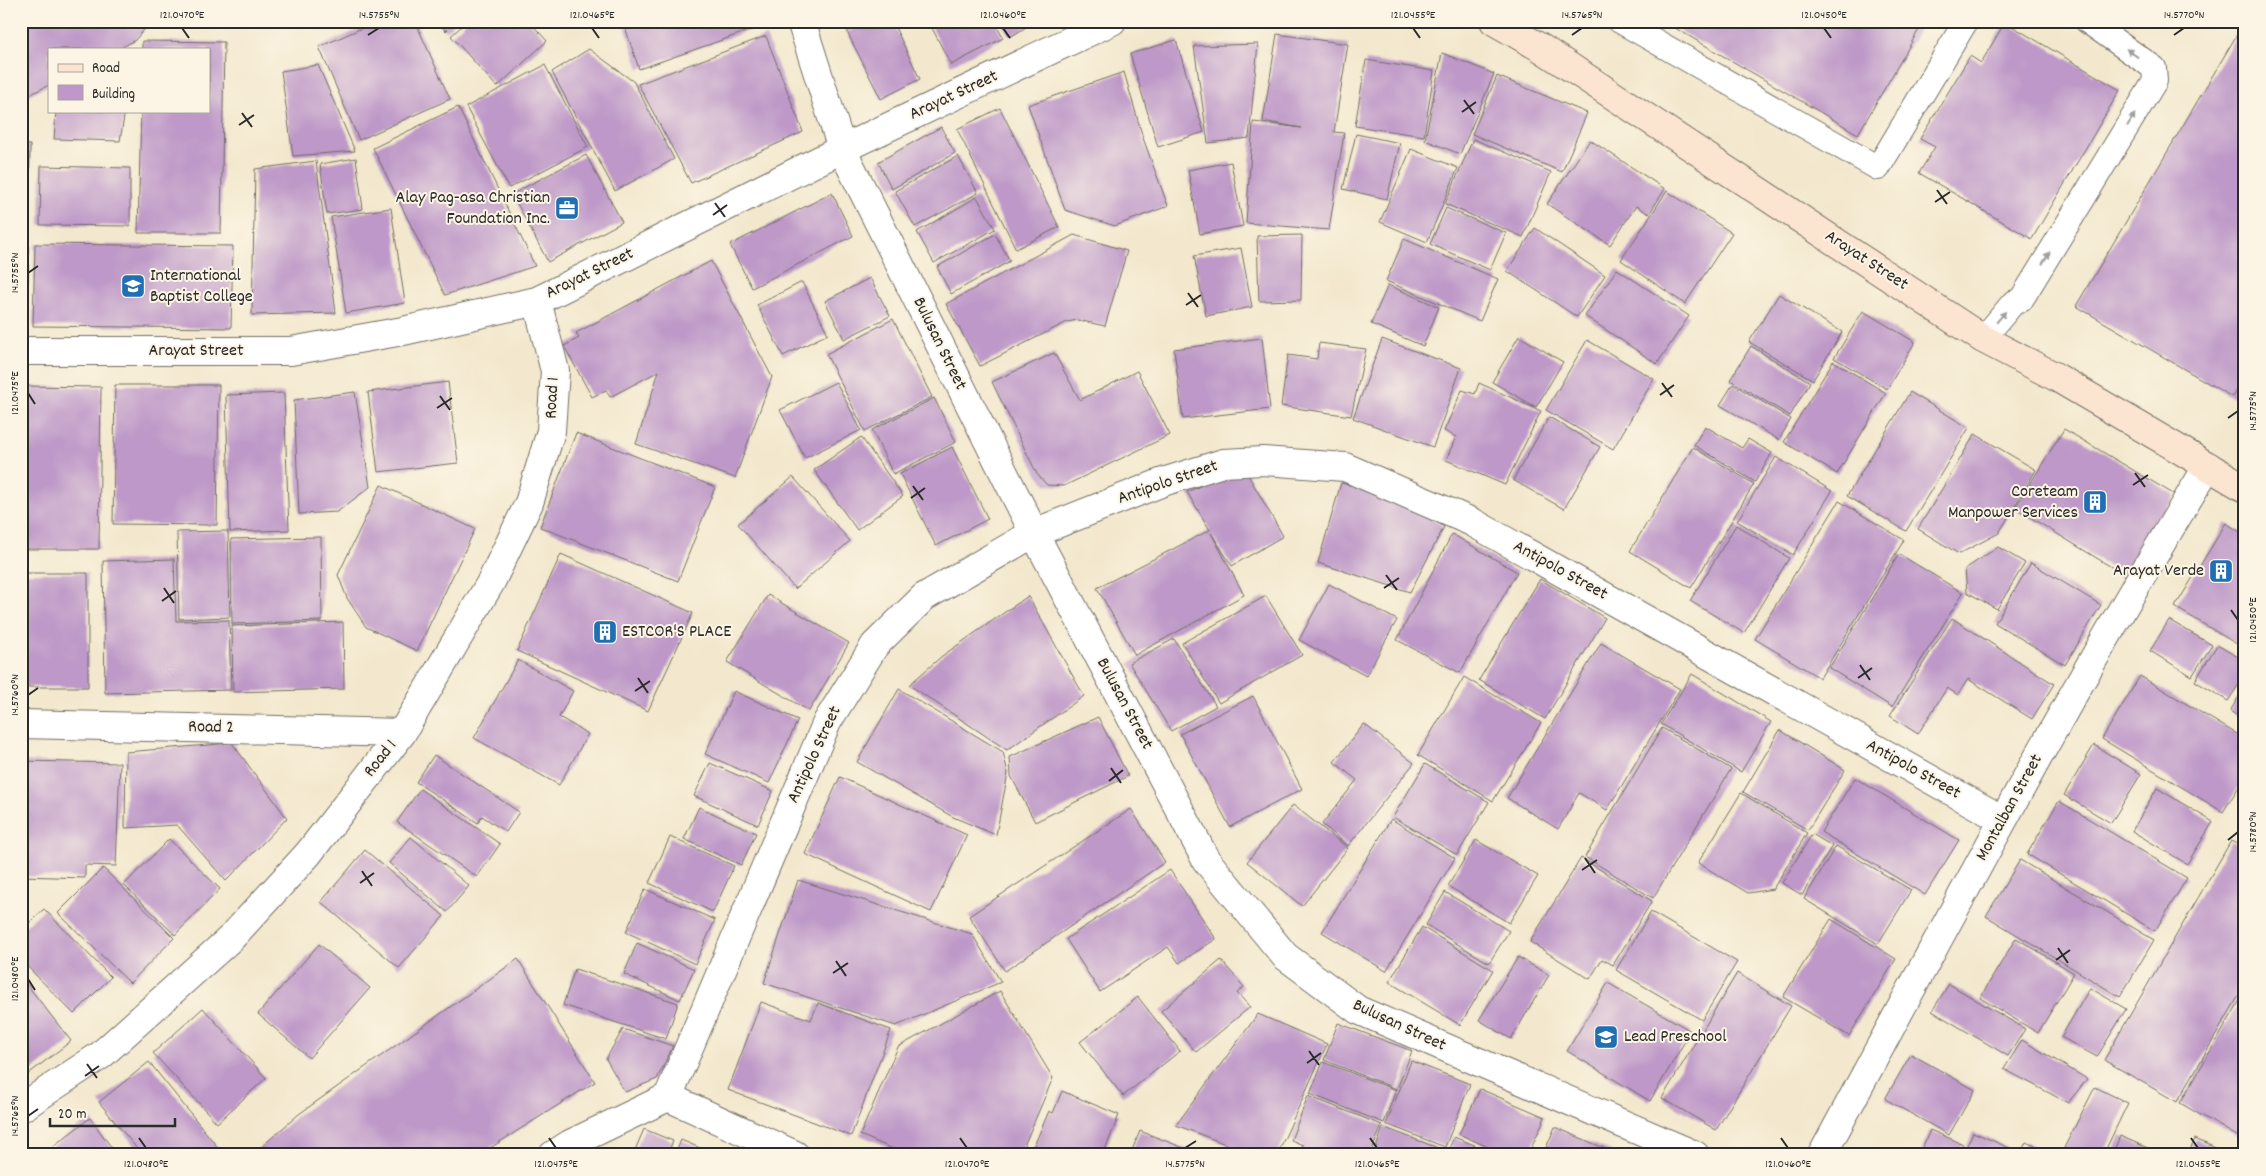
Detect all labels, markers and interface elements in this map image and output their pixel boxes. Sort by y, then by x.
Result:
text: 121.0470°E [160,7,205,24]
text: 14.5755°N [359,7,399,24]
text: 121.0465°E [570,7,615,24]
text: 121.0460°E [980,7,1026,24]
text: 121.0455°E [1391,7,1436,24]
text: 14.5765°N [1562,7,1603,24]
text: 121.0450°E [1801,7,1847,24]
text: 14.5770°N [2164,7,2204,24]
legend [48,48,210,112]
one-way arrow [2125,48,2139,58]
text: Road [92,58,120,80]
street label: Arayat Street [906,64,1003,127]
text: Building [92,84,135,106]
one-way arrow [2127,113,2136,126]
place label: Alay Pag-asa Christian Foundation Inc. [395,186,550,232]
office icon: Alay Pag-asa Christian Foundation Inc. [554,195,580,221]
street label: Arayat Street [1819,225,1913,298]
street label: Arayat Street [542,242,639,306]
one-way arrow [2042,252,2051,265]
text: 14.5755°N [7,253,24,293]
place label: International Baptist College [150,264,253,310]
school or university icon: International Baptist College [120,273,146,299]
street label: Bulusan Street [906,293,972,395]
one-way arrow [1995,311,2006,324]
street label: Arayat Street [148,339,244,364]
text: 121.0475°E [7,371,24,415]
street label: Road 1 [539,377,567,419]
text: 14.5775°N [2245,391,2262,431]
street label: Antipolo Street [1115,454,1222,512]
place label: Coreteam Manpower Services [1948,480,2078,526]
building icon: Coreteam Manpower Services [2082,489,2108,515]
street label: Antipolo Street [1508,535,1612,607]
building icon: Arayat Verde [2208,558,2234,584]
place label: Arayat Verde [2113,559,2204,584]
text: 121.0450°E [2245,597,2262,643]
building icon: ESTCOR'S PLACE [592,619,618,645]
place label: ESTCOR'S PLACE [622,620,731,645]
street label: Bulusan Street [1089,654,1159,755]
text: 14.5760°N [7,674,24,716]
street label: Antipolo Street [782,702,849,808]
street label: Road 2 [188,715,234,741]
street label: Antipolo Street [1861,734,1965,806]
street label: Road 1 [358,735,404,783]
street label: Montalban Street [1970,750,2050,866]
text: 14.5780°N [2245,811,2262,852]
text: 121.0480°E [7,956,24,1001]
street label: Bulusan Street [1348,993,1450,1059]
school or university icon: Lead Preschool [1593,1024,1619,1050]
place label: Lead Preschool [1624,1025,1727,1050]
text: 14.5765°N [7,1095,24,1136]
scale bar [50,1096,175,1128]
text: 20 m [58,1104,86,1126]
text: 121.0480°E [124,1156,169,1173]
text: 121.0475°E [534,1156,578,1173]
text: 121.0470°E [945,1156,990,1173]
text: 14.5775°N [1165,1156,1205,1173]
text: 121.0465°E [1355,1156,1400,1173]
text: 121.0460°E [1765,1156,1811,1173]
text: 121.0455°E [2176,1156,2221,1173]

